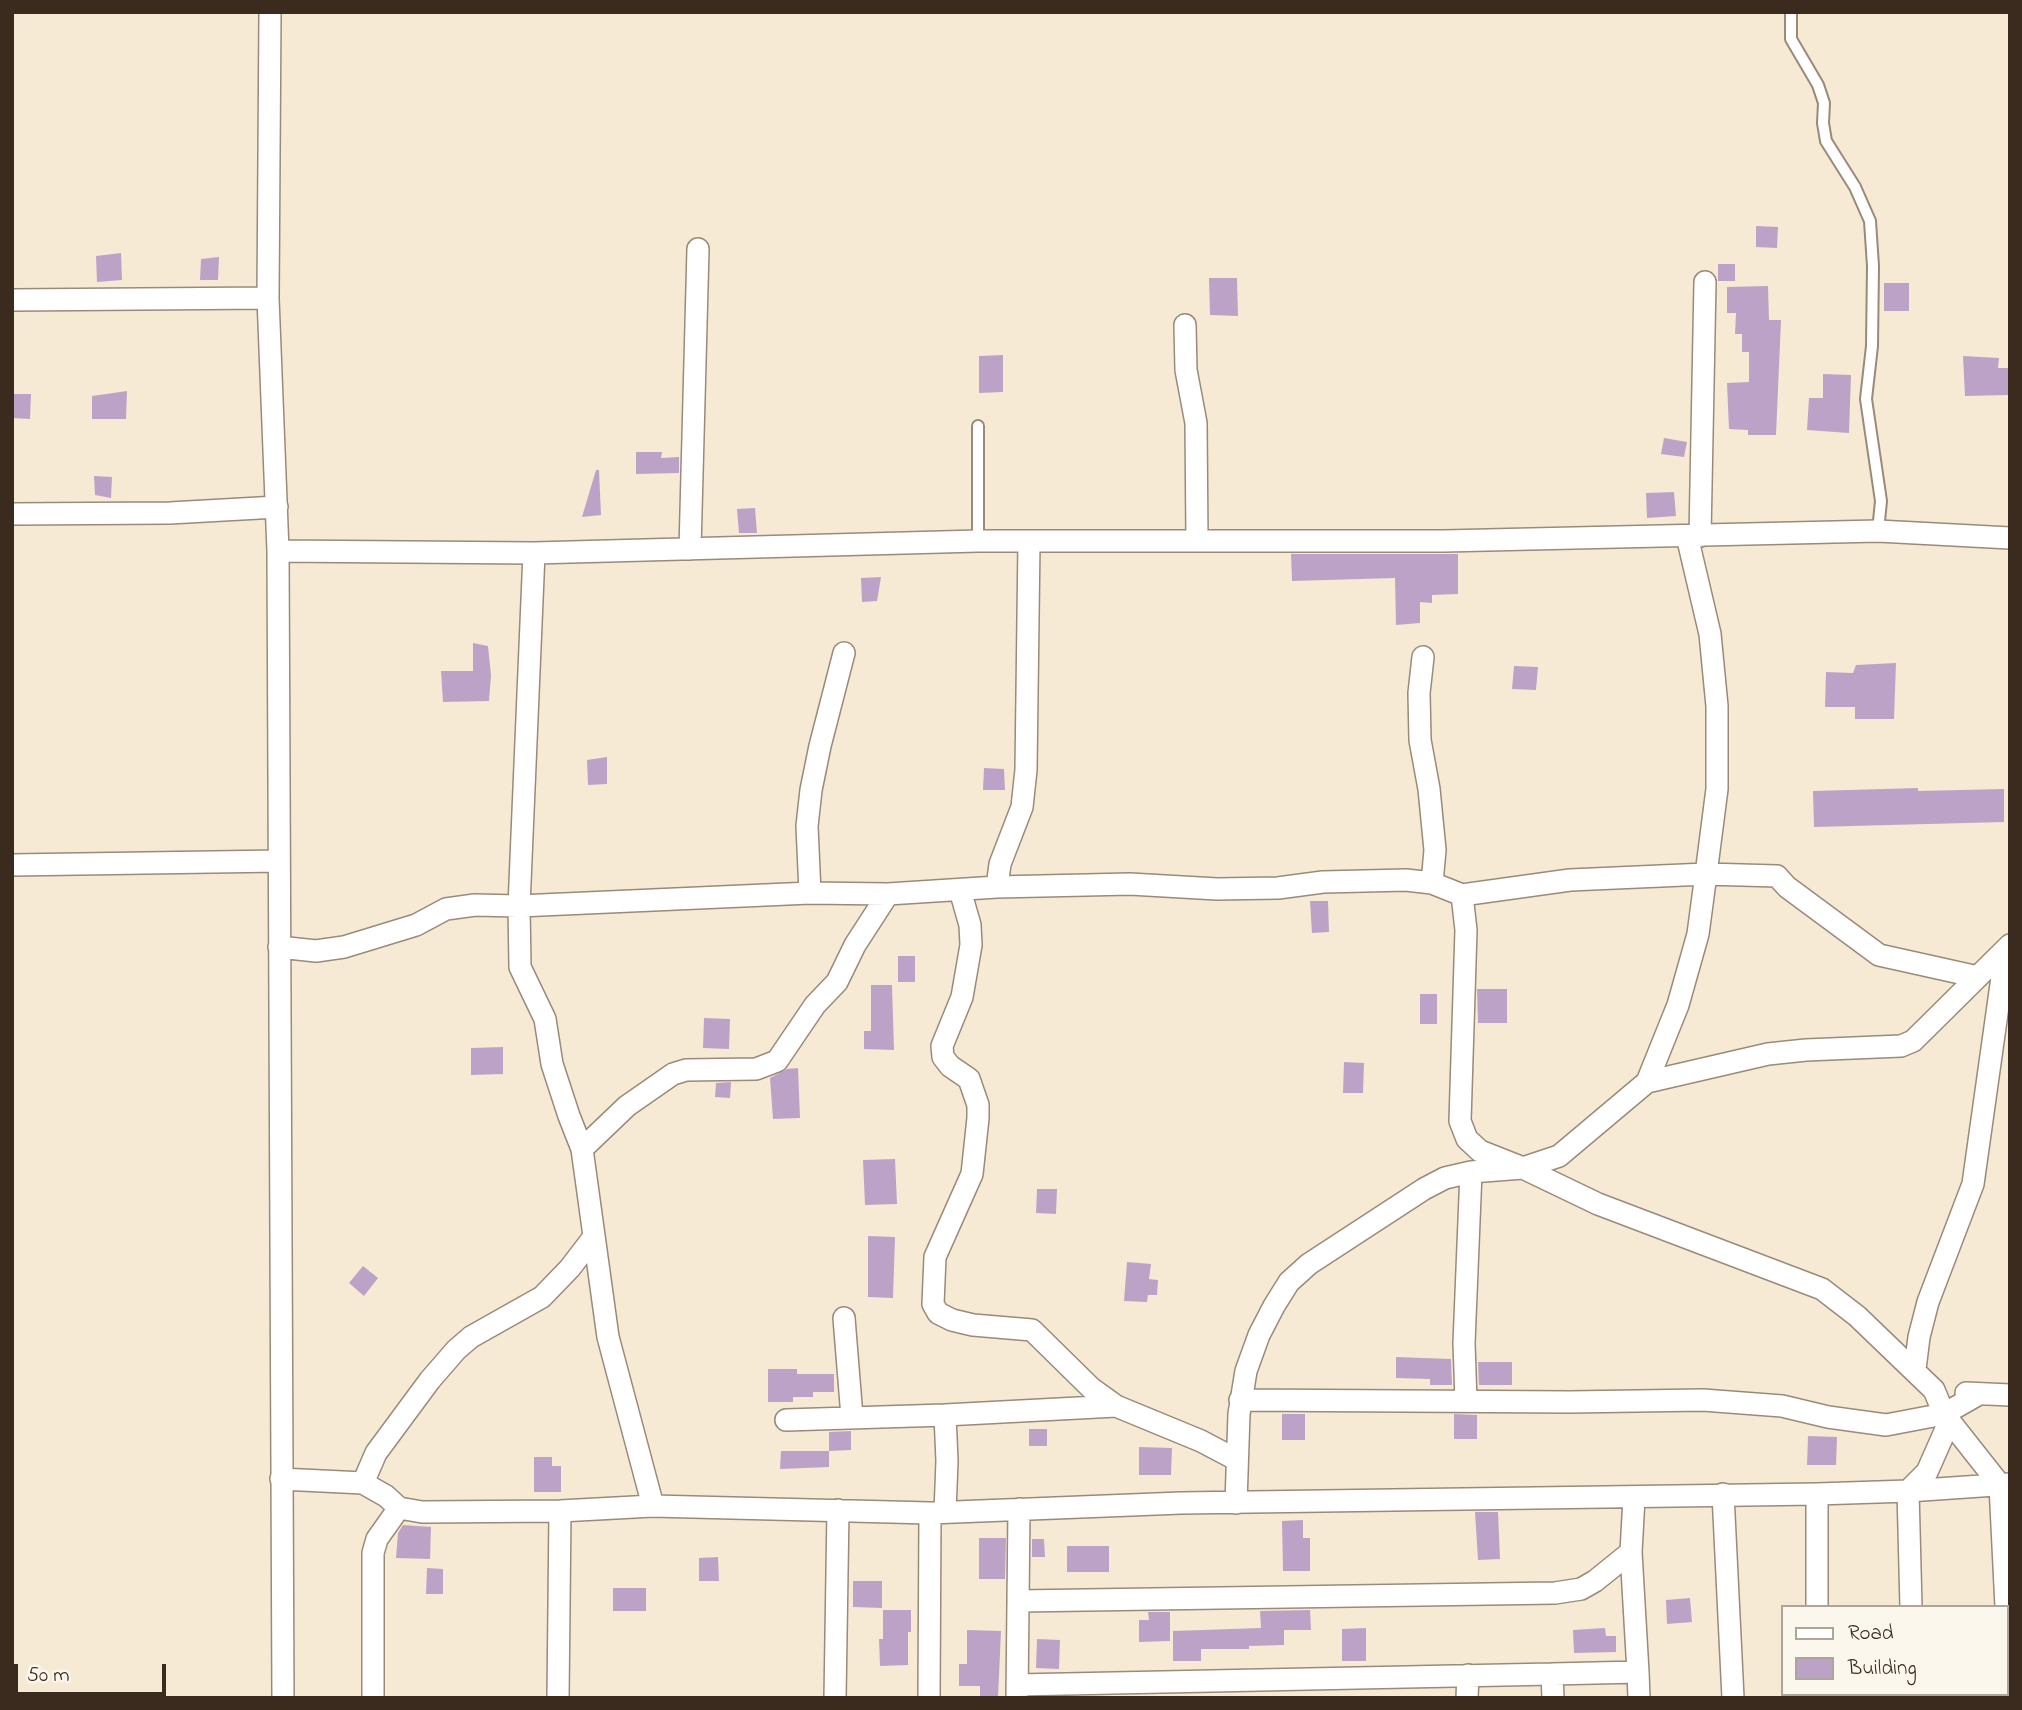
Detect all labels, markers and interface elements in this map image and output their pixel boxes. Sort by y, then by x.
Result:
legend [1780,1605,2008,1696]
text: Road [1848,1619,1894,1649]
scale bar [18,1650,170,1694]
text: Building [1848,1654,1917,1684]
text: 50 m [27,1661,70,1691]

